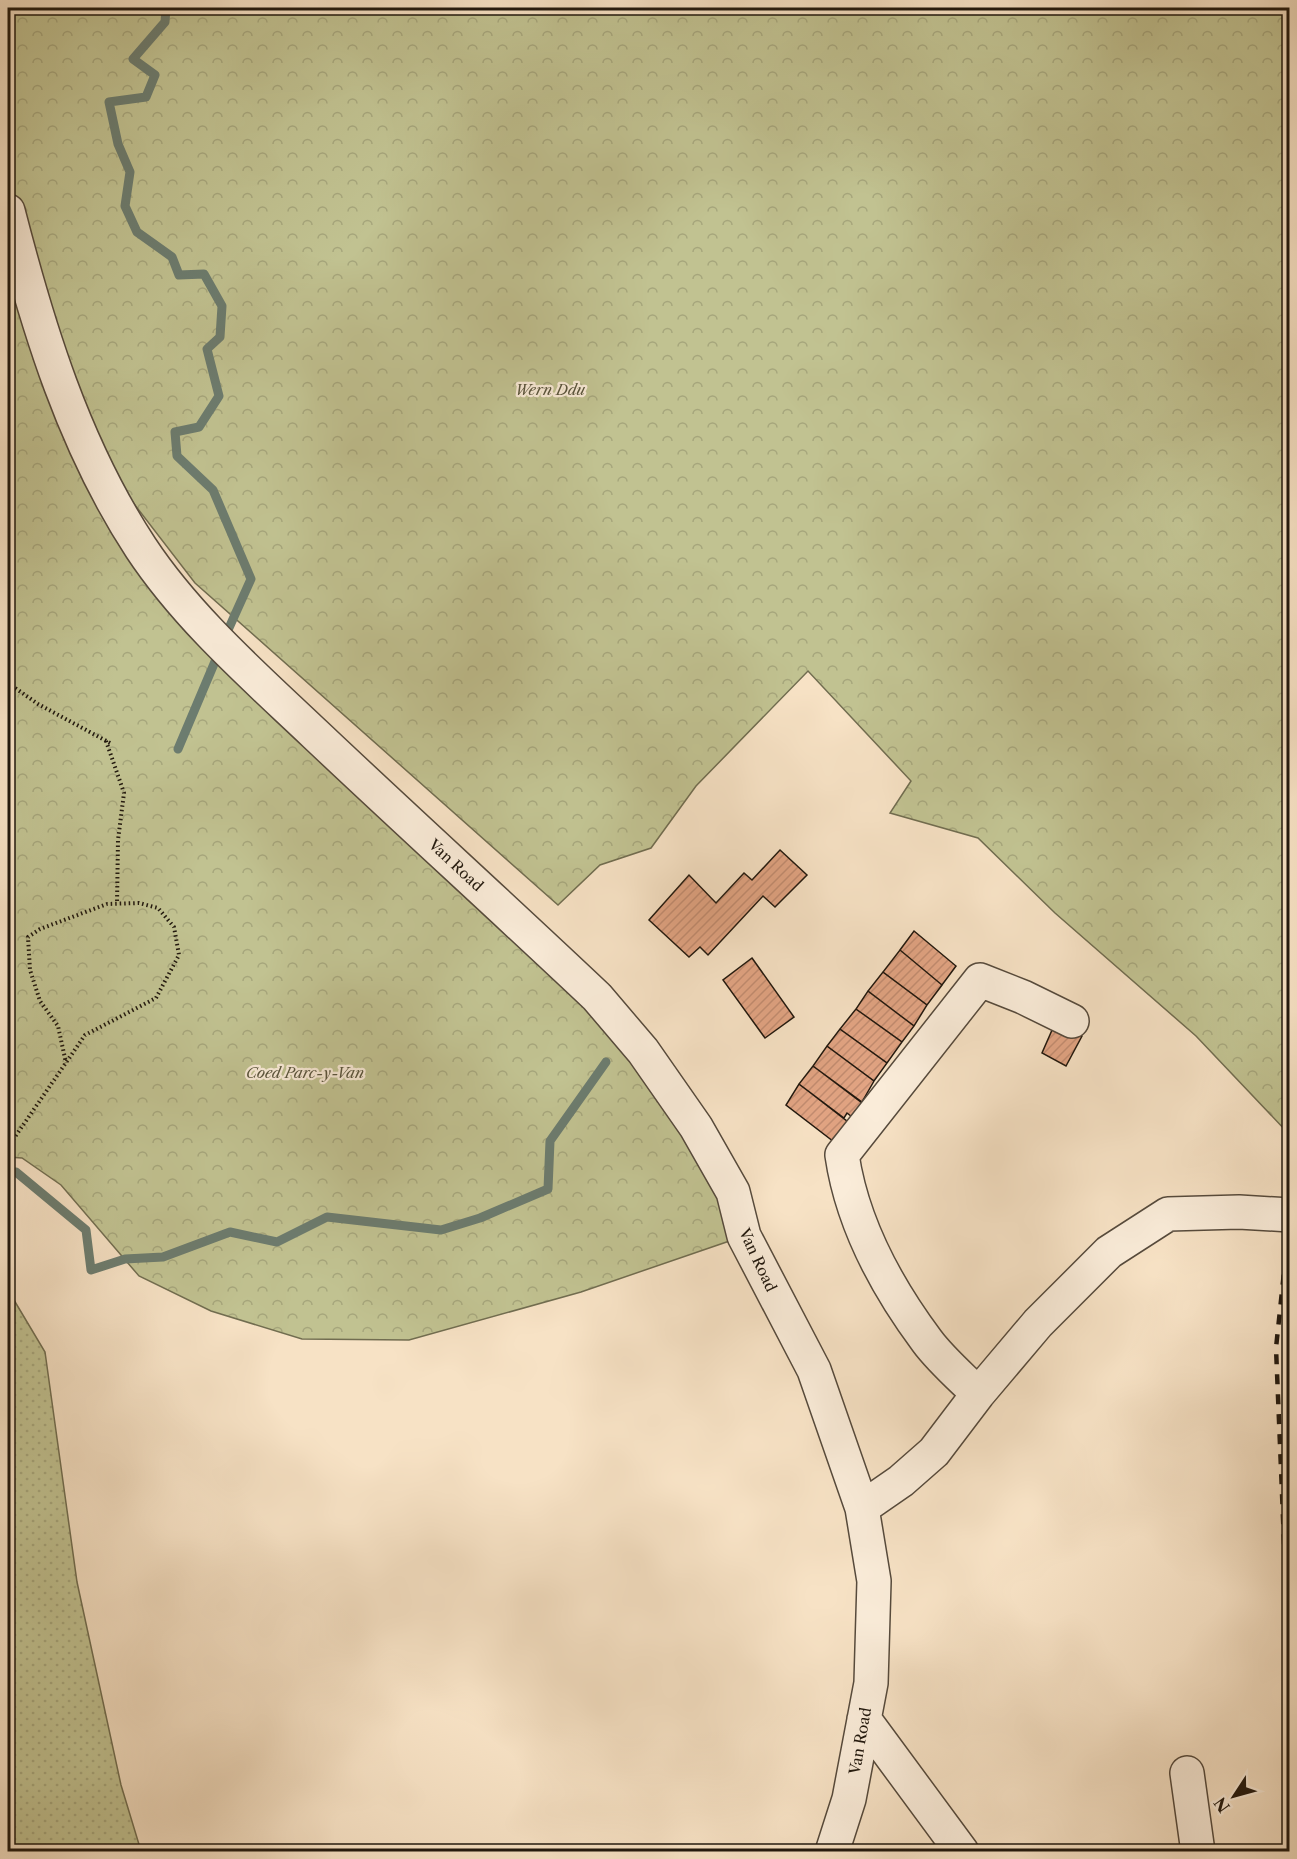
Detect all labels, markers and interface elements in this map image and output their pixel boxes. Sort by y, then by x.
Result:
park label: Wern Ddu [515,380,585,399]
street label: Van Road [424,834,487,895]
park label: Coed Parc-y-Van [246,1063,364,1082]
street label: Van Road [735,1224,781,1295]
street label: Van Road [845,1706,875,1777]
north arrow [1204,1766,1264,1826]
text: N [1210,1793,1234,1816]

